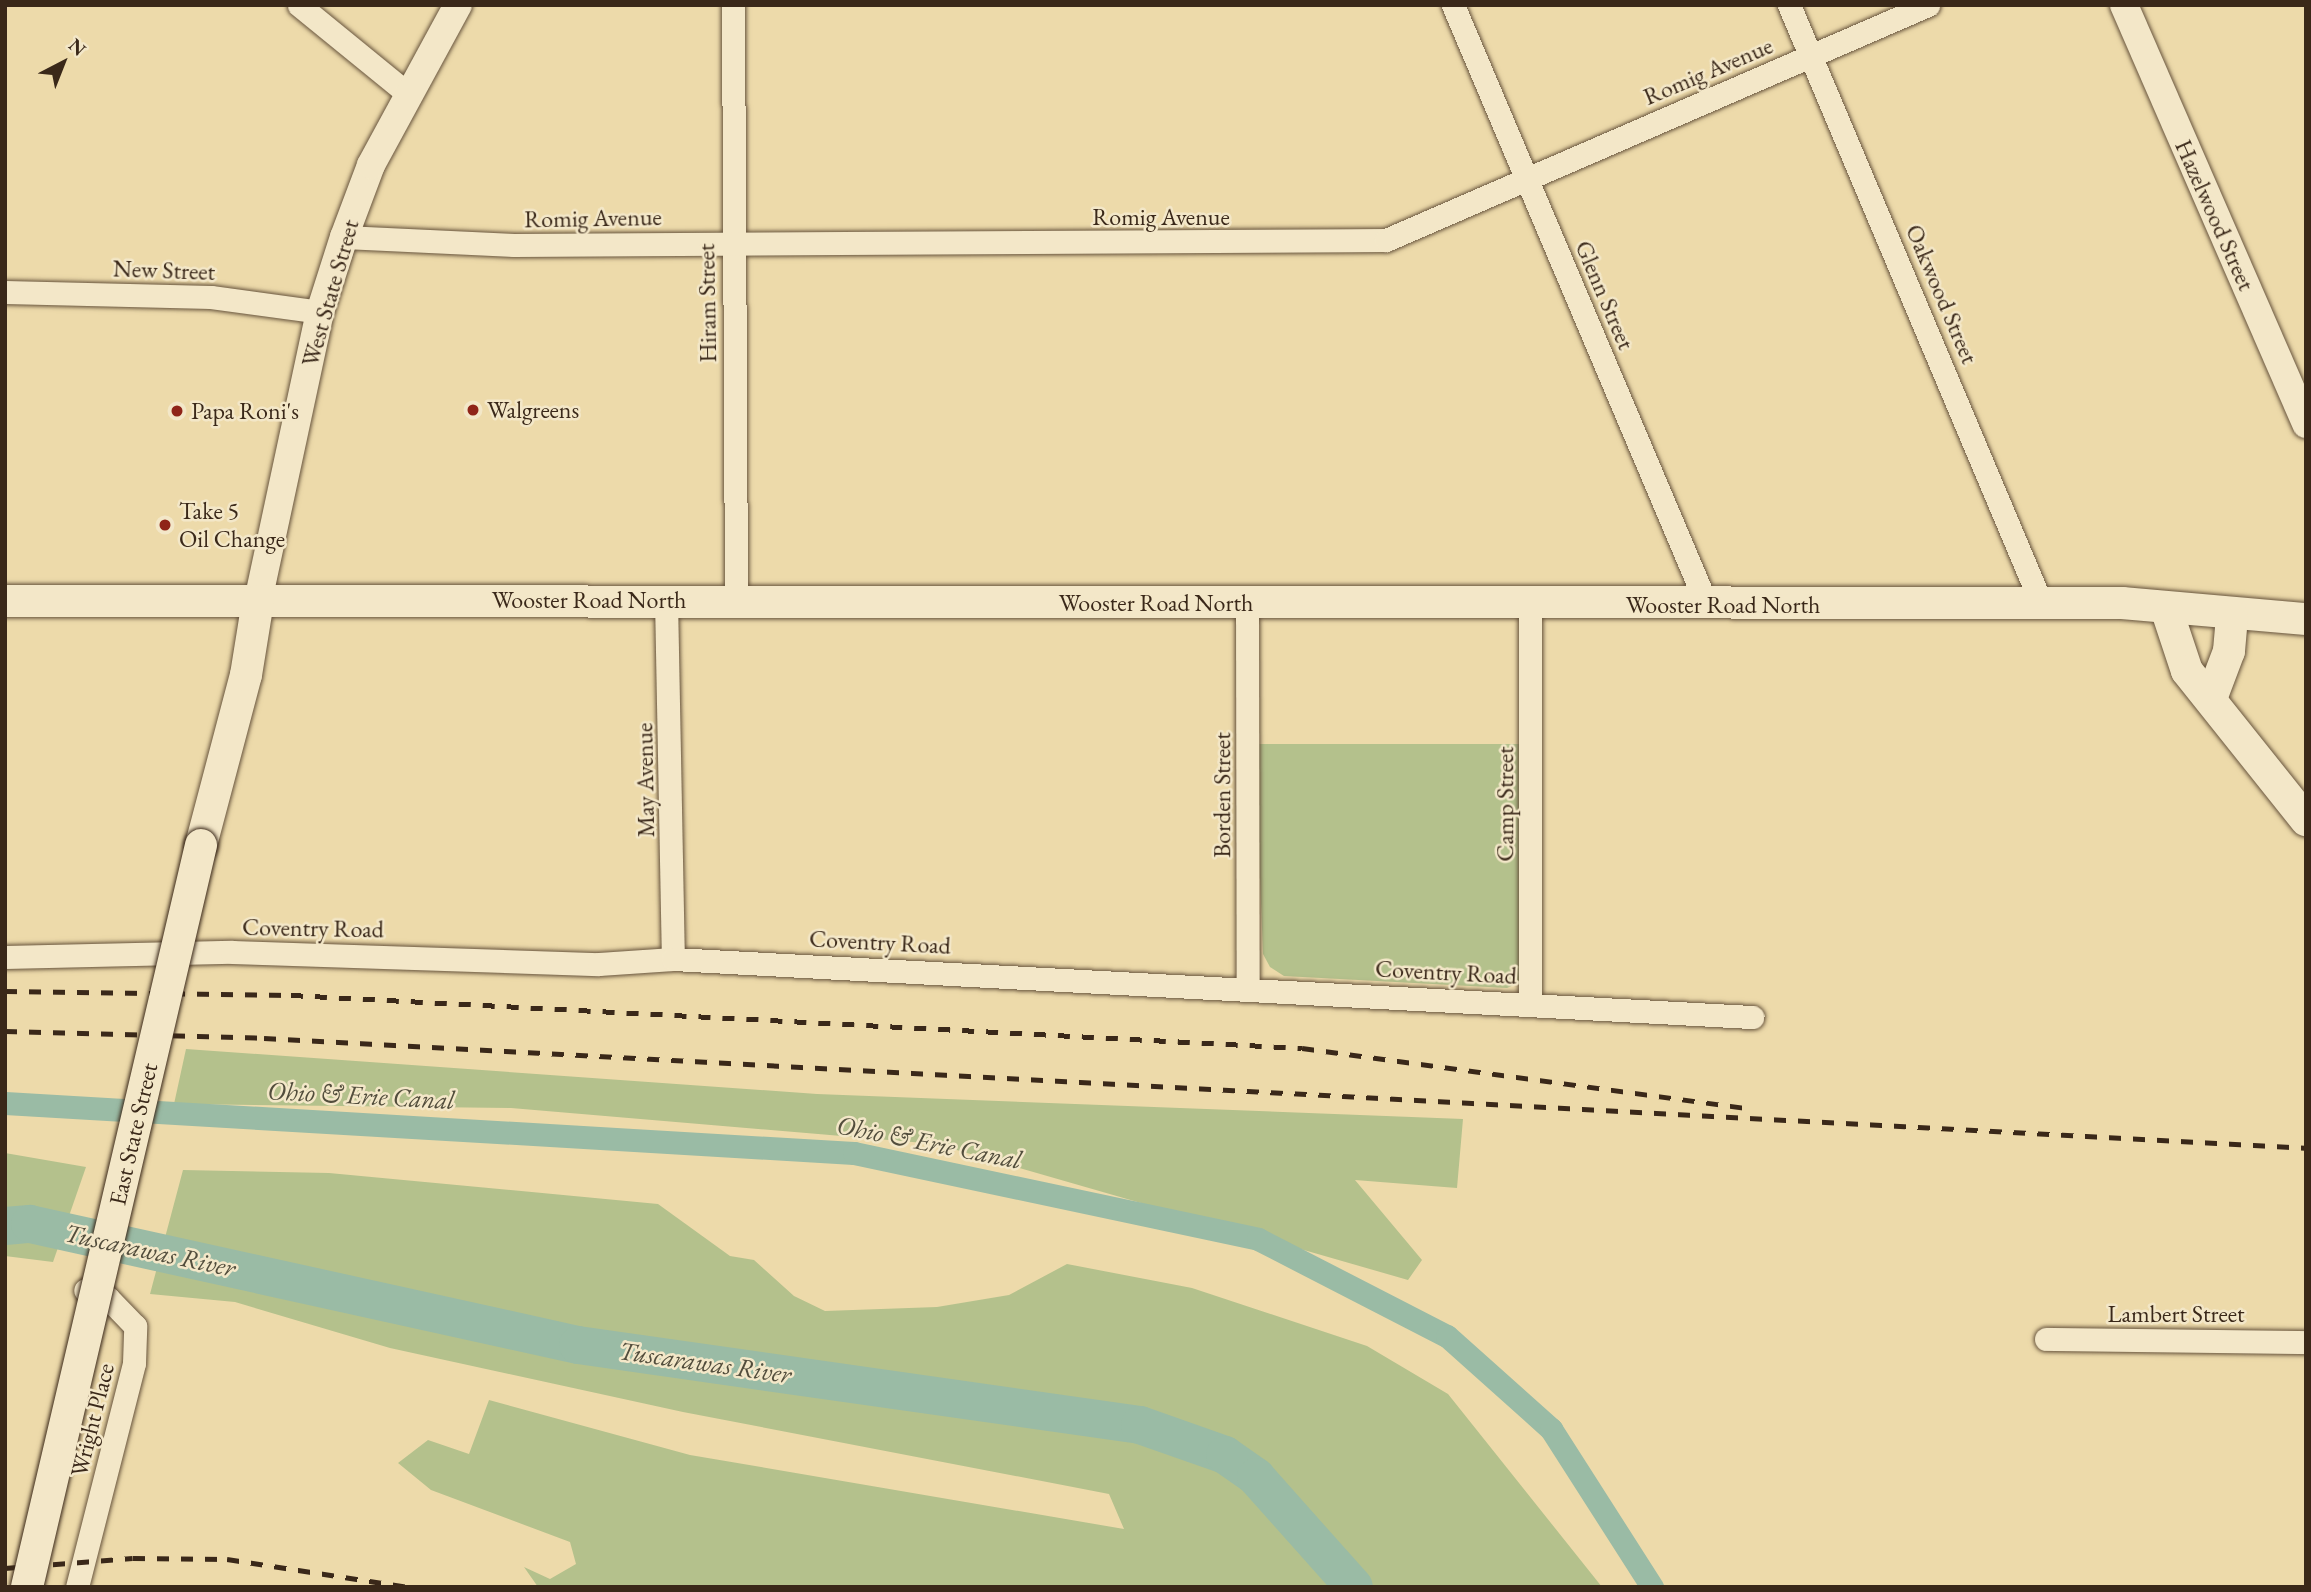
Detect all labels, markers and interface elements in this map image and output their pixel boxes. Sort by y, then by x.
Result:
north arrow [28,28,98,98]
street label: Romig Avenue [1639,31,1777,111]
text: N [63,33,91,61]
street label: Hazelwood Street [2169,135,2261,295]
street label: Romig Avenue [524,202,662,234]
street label: Romig Avenue [1092,203,1230,231]
street label: West State Street [295,216,365,370]
street label: Oakwood Street [1900,220,1984,368]
street label: Glenn Street [1569,236,1641,354]
street label: Hiram Street [692,243,722,363]
street label: New Street [112,254,216,286]
place label: Walgreens [487,396,579,424]
place label: Papa Roni's [191,397,299,425]
marker: Walgreens [465,402,481,418]
marker: Papa Roni's [169,403,185,419]
place label: Take 5 Oil Change [179,497,285,553]
marker: Take 5 Oil Change [157,517,173,533]
street label: Wooster Road North [492,586,686,614]
street label: Wooster Road North [1059,589,1253,617]
street label: Wooster Road North [1626,591,1820,619]
street label: May Avenue [630,722,660,838]
street label: Borden Street [1208,732,1236,858]
street label: Camp Street [1491,746,1519,862]
street label: Coventry Road [242,912,384,944]
street label: Coventry Road [809,924,951,960]
street label: Coventry Road [1375,954,1517,990]
street label: East State Street [103,1060,163,1208]
water label: Ohio & Erie Canal [267,1076,455,1116]
water label: Ohio & Erie Canal [834,1110,1024,1176]
water label: Tuscarawas River [62,1218,238,1284]
street label: Lambert Street [2107,1300,2245,1328]
water label: Tuscarawas River [617,1335,793,1391]
street label: Wright Place [64,1360,120,1480]

